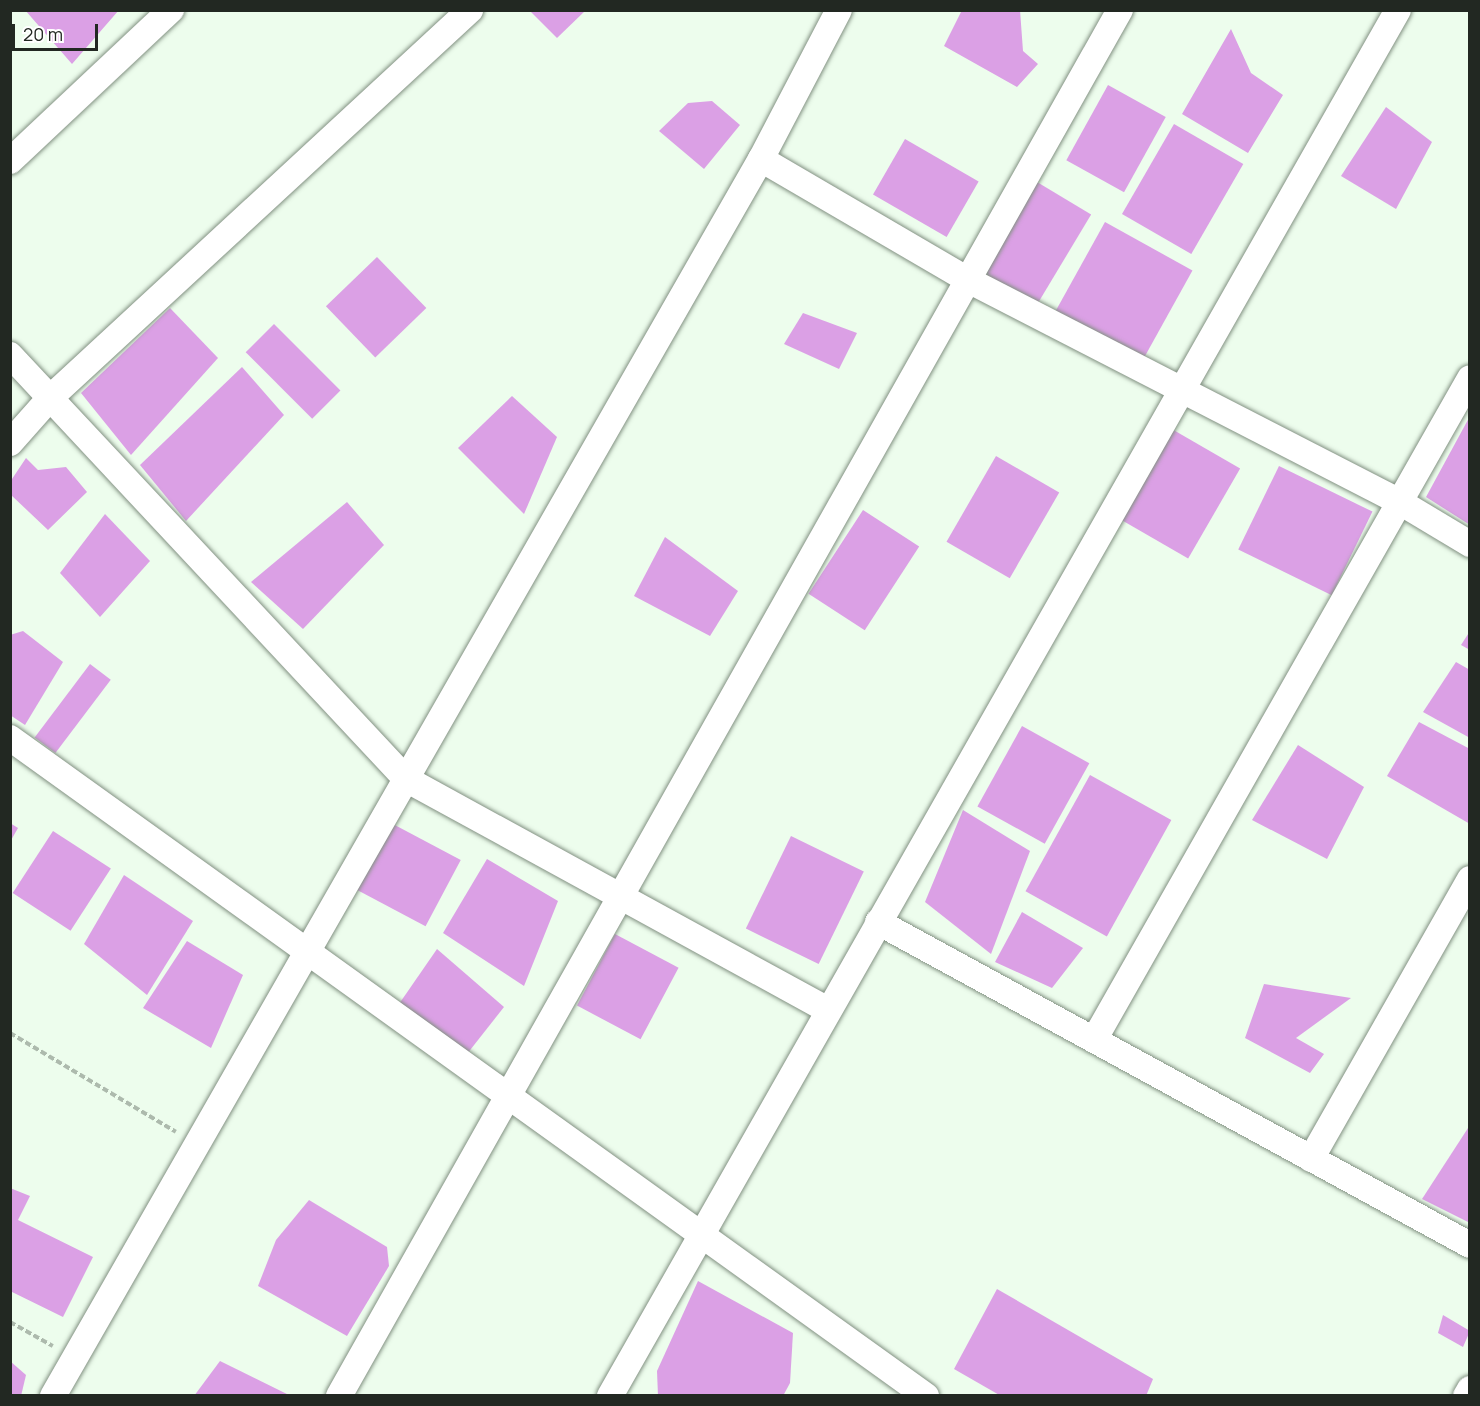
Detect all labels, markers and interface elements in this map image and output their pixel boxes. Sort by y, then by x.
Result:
scale bar [15,12,100,50]
text: 20 m [23,22,63,46]

